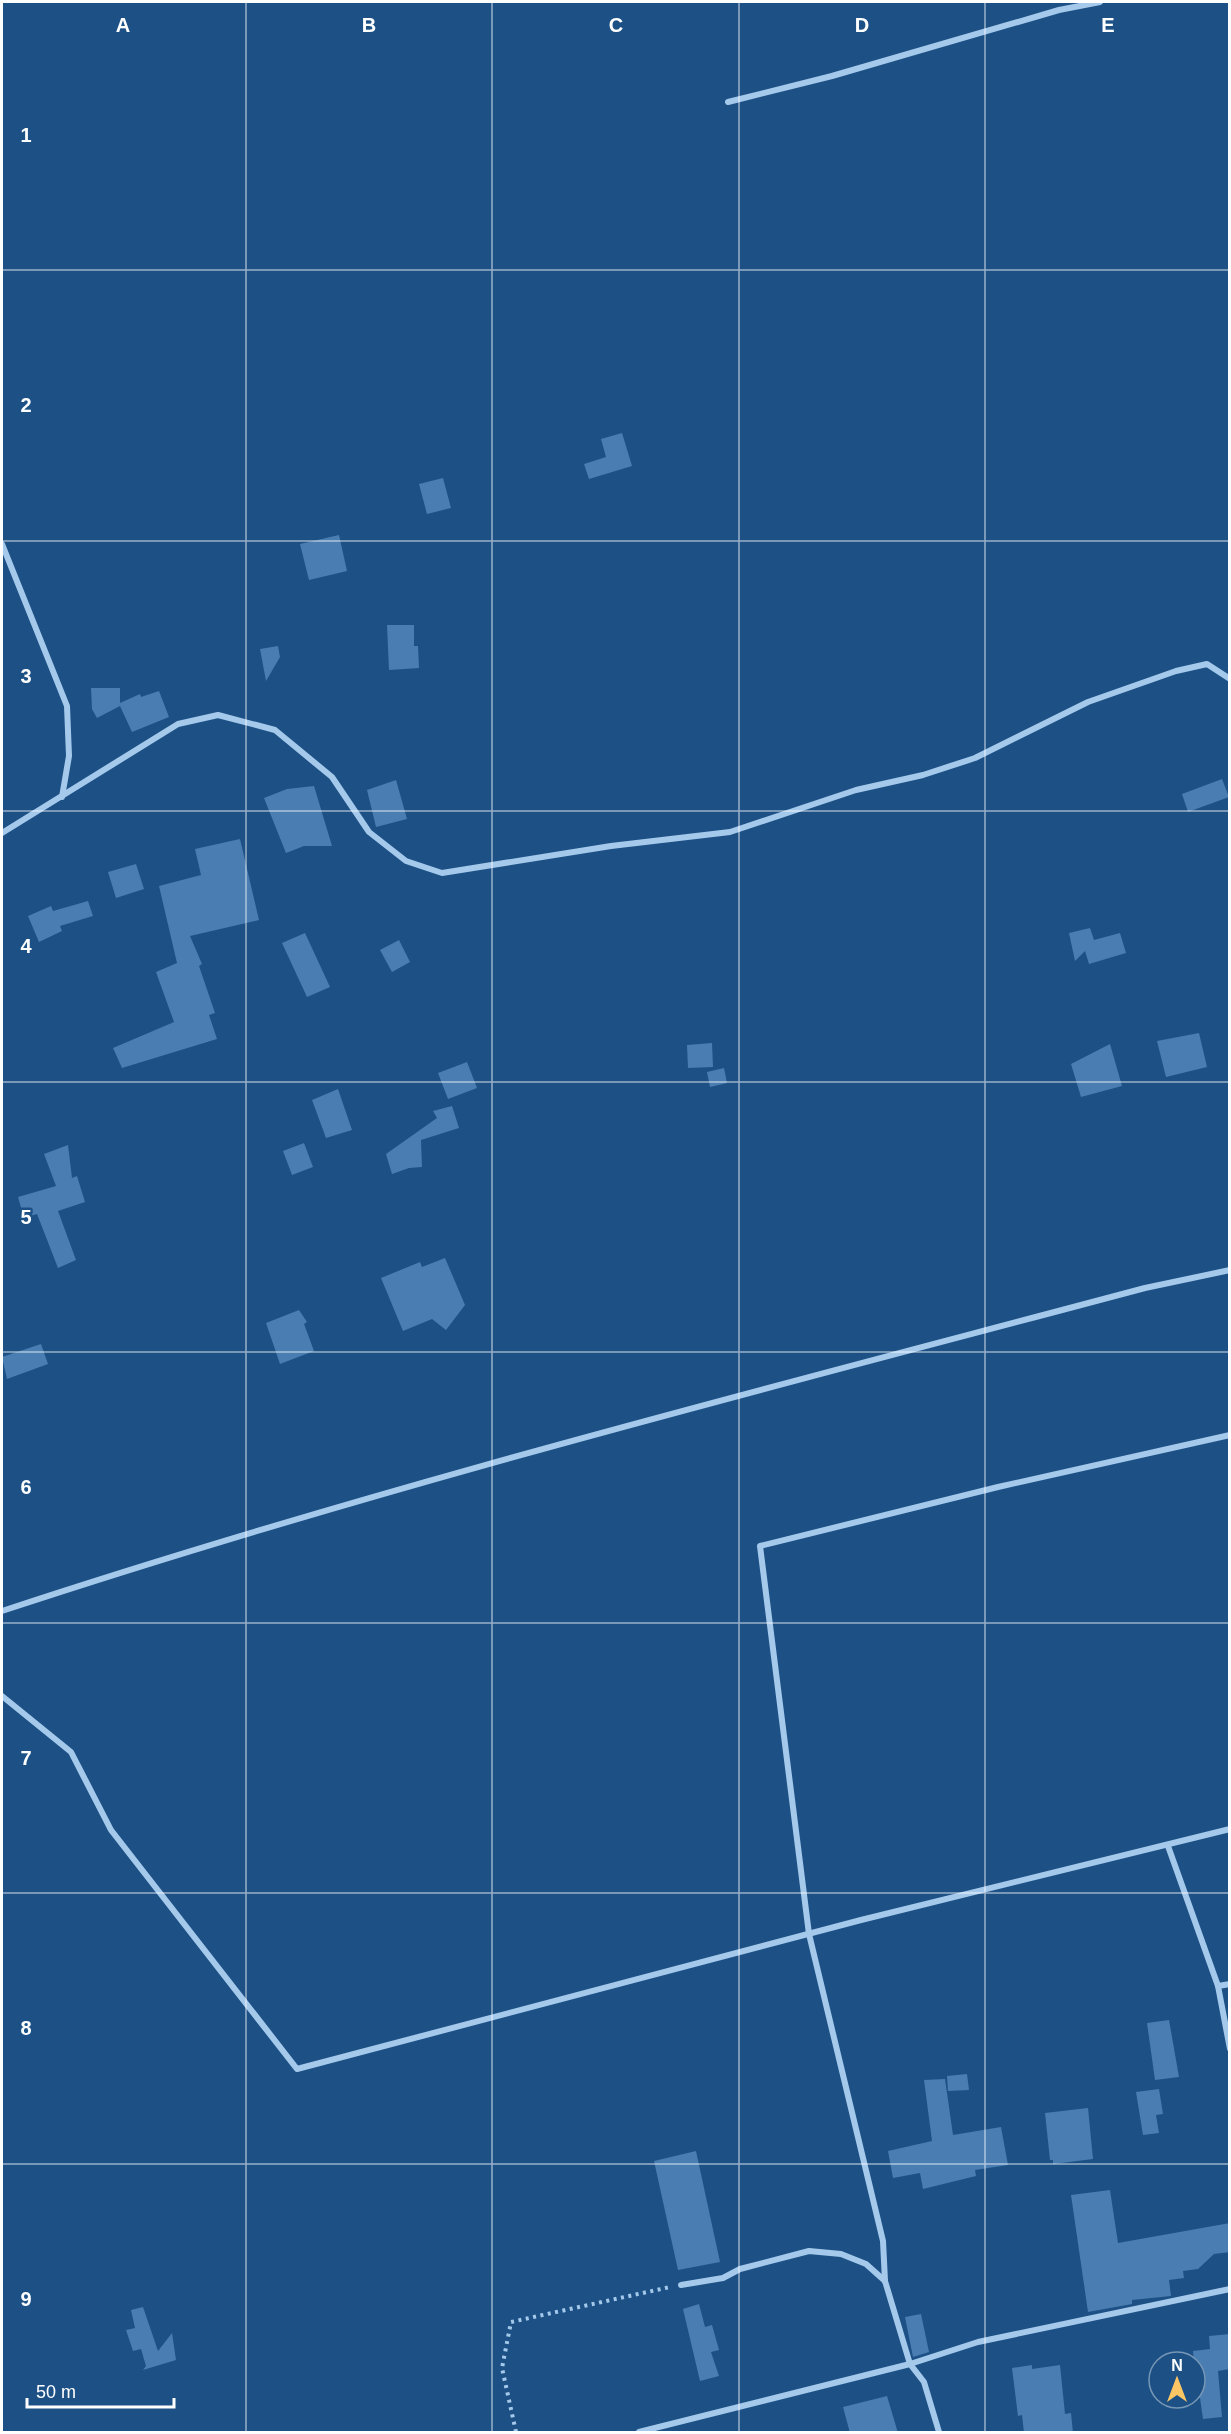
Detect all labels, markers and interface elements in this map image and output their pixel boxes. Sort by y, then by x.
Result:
text: A [116,14,130,36]
text: B [362,14,376,36]
text: C [609,14,623,36]
text: D [855,14,869,36]
text: E [1101,14,1115,36]
text: 1 [20,124,32,146]
text: 2 [20,394,32,416]
text: 3 [20,665,32,687]
text: 4 [20,935,32,957]
text: 5 [20,1206,32,1228]
text: 6 [20,1476,32,1498]
text: 7 [20,1747,32,1769]
text: 8 [20,2017,32,2039]
text: 9 [20,2288,32,2310]
north arrow [1147,2350,1207,2410]
text: N [1171,2357,1183,2374]
scale bar [27,2371,174,2409]
text: 50 m [36,2382,76,2402]

